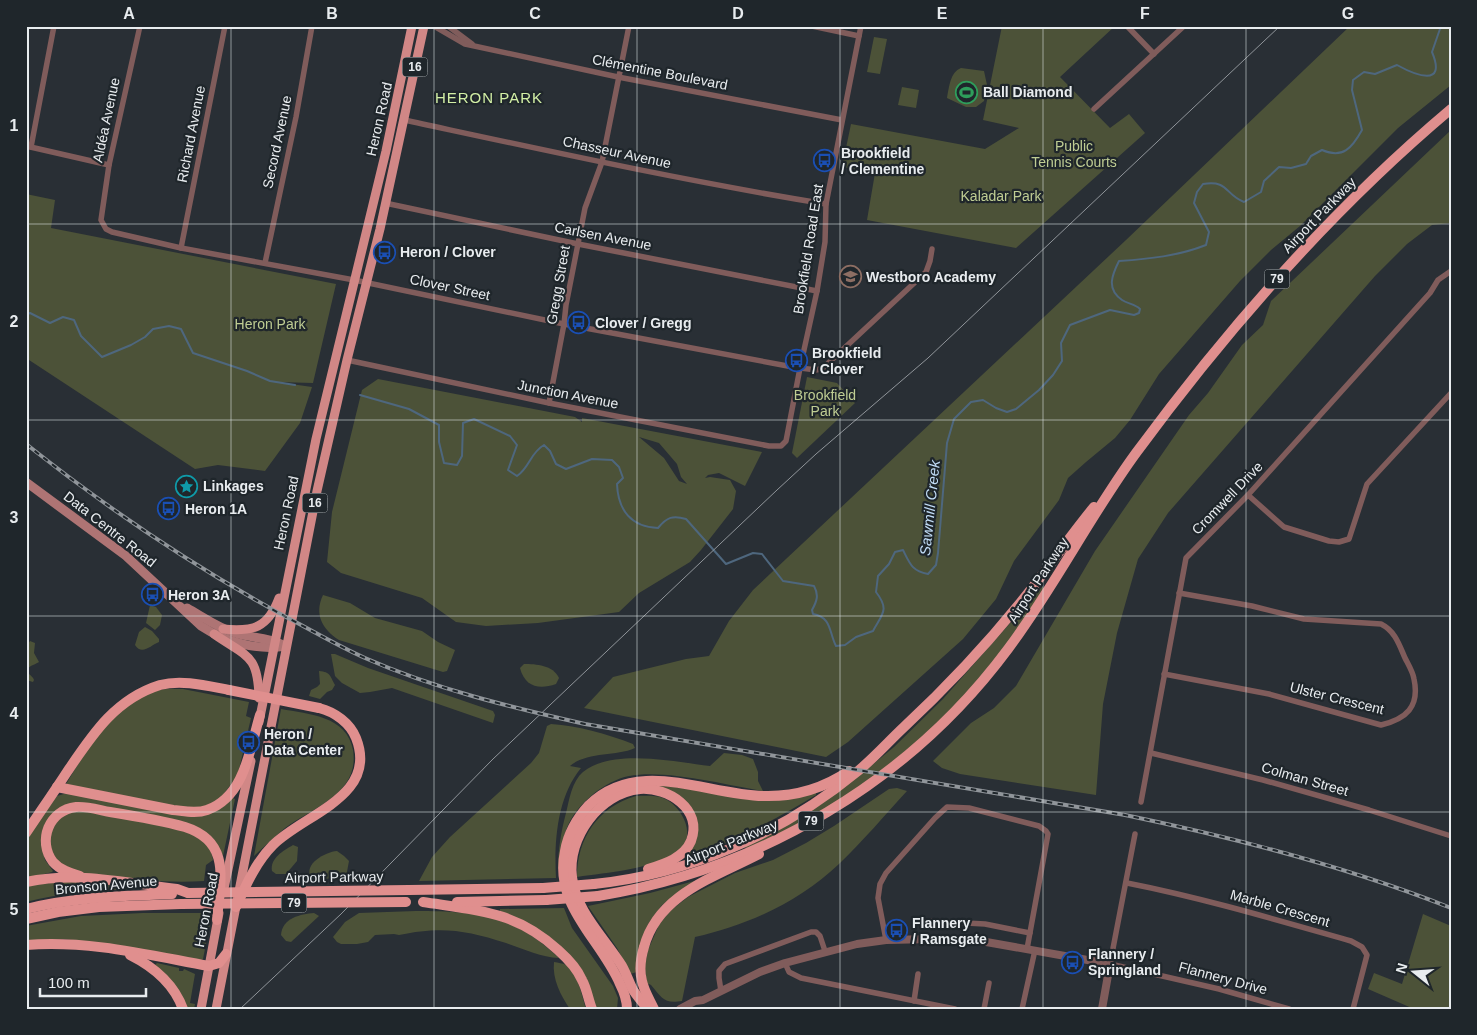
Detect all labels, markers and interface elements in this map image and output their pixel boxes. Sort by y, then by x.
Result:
text: A [123,5,135,22]
text: B [326,5,338,22]
text: C [529,5,541,22]
text: D [732,5,744,22]
text: E [937,5,948,22]
text: F [1140,5,1150,22]
text: G [1342,5,1354,22]
street label: Clémentine Boulevard [591,51,729,93]
road number: 16 [402,58,428,76]
street label: Aldéa Avenue [89,76,123,164]
street label: Heron Road [363,80,395,158]
sports icon: Ball Diamond [955,80,979,104]
street label: Richard Avenue [174,84,208,184]
place label: Ball Diamond [983,84,1072,100]
district label: HERON PARK [435,89,543,106]
street label: Secord Avenue [259,94,295,190]
text: 1 [10,117,19,134]
street label: Chasseur Avenue [561,133,673,171]
park label: Public Tennis Courts [1031,138,1117,170]
place label: Brookfield / Clementine [841,145,924,177]
bus stop icon: Brookfield / Clementine [813,149,837,173]
street label: Airport Parkway [1279,174,1359,256]
street label: Brookfield Road East [790,183,826,315]
park label: Kaladar Park [961,188,1042,204]
street label: Carlsen Avenue [553,219,653,253]
bus stop icon: Heron / Clover [372,240,396,264]
place label: Heron / Clover [400,244,496,260]
street label: Gregg Street [543,244,573,326]
school or university icon: Westboro Academy [838,265,862,289]
place label: Westboro Academy [866,269,996,285]
road number: 79 [1264,270,1290,288]
street label: Clover Street [408,271,492,303]
bus stop icon: Clover / Gregg [567,311,591,335]
text: 2 [10,313,19,330]
place label: Clover / Gregg [595,315,691,331]
park label: Heron Park [235,316,306,332]
place label: Brookfield / Clover [812,345,881,377]
bus stop icon: Brookfield / Clover [784,349,808,373]
street label: Junction Avenue [516,376,620,412]
park label: Brookfield Park [794,387,856,419]
water label: Sawmill Creek [916,458,943,557]
street label: Cromwell Drive [1188,458,1266,538]
place icon: Linkages [175,474,199,498]
street label: Heron Road [270,474,302,552]
place label: Linkages [203,478,264,494]
street label: Data Centre Road [61,488,159,570]
road number: 16 [302,493,328,512]
bus stop icon: Heron 1A [157,497,181,521]
place label: Heron 1A [185,501,247,517]
text: 3 [10,509,19,526]
street label: Airport Parkway [1004,534,1072,626]
bus stop icon: Heron 3A [140,583,164,607]
place label: Heron 3A [168,587,230,603]
street label: Ulster Crescent [1288,679,1386,717]
text: 4 [10,705,19,722]
place label: Heron / Data Center [264,726,343,758]
bus stop icon: Heron / Data Center [236,730,260,754]
street label: Colman Street [1260,759,1350,799]
road number: 79 [798,811,824,830]
street label: Airport Parkway [682,816,780,868]
street label: Airport Parkway [284,868,384,886]
street label: Heron Road [191,871,221,949]
street label: Bronson Avenue [54,873,158,897]
street label: Marble Crescent [1228,886,1332,930]
road number: 79 [282,894,306,912]
text: 5 [10,901,19,918]
place label: Flannery / Ramsgate [912,915,987,947]
bus stop icon: Flannery / Ramsgate [884,919,908,943]
place label: Flannery / Springland [1088,946,1161,978]
north arrow [1390,948,1440,998]
bus stop icon: Flannery / Springland [1060,950,1084,974]
street label: Flannery Drive [1177,958,1269,998]
text: N [1392,961,1411,975]
scale bar [40,965,146,997]
text: 100 m [48,974,90,991]

